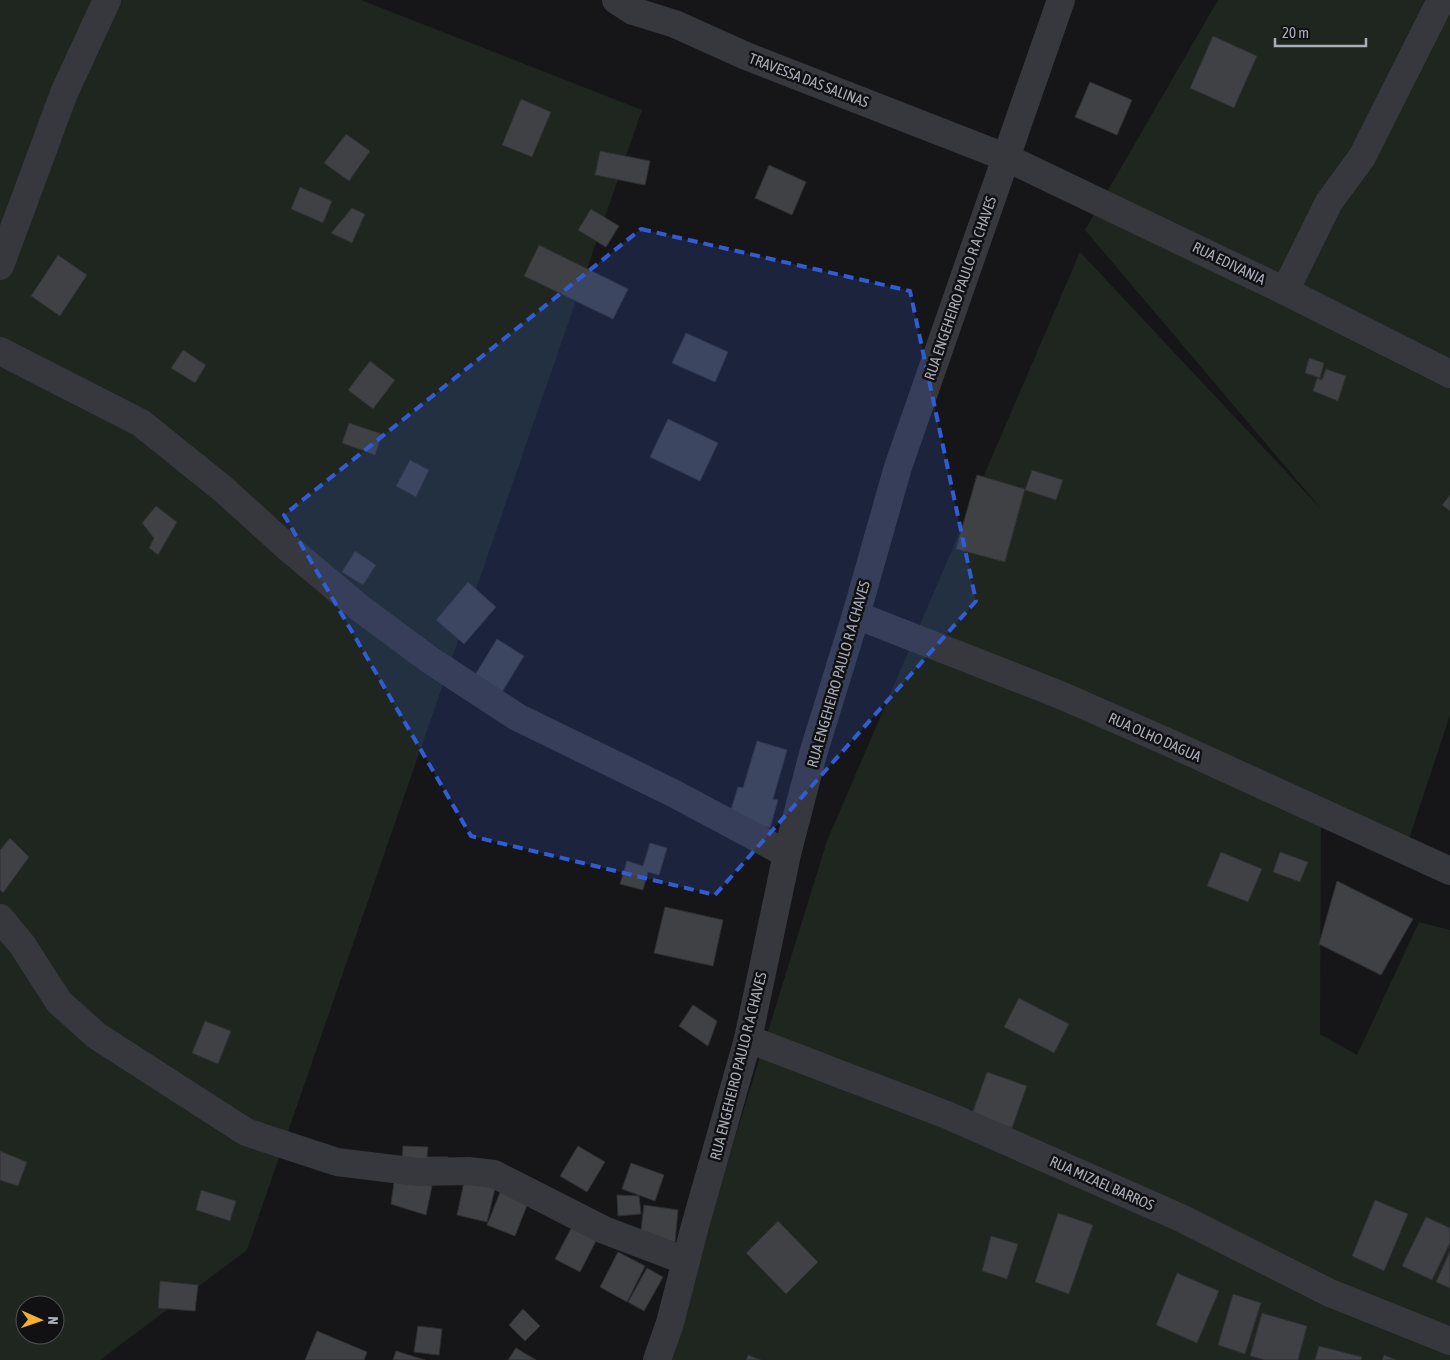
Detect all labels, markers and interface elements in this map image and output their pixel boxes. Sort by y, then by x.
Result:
scale bar [1275,15,1366,47]
text: 20 m [1282,24,1309,41]
street label: TRAVESSA DAS SALINAS [747,49,871,111]
street label: RUA ENGEHEIRO PAULO R A CHAVES [921,194,999,382]
street label: RUA EDIVANIA [1190,238,1269,288]
street label: RUA ENGEHEIRO PAULO R A CHAVES [803,579,873,769]
street label: RUA OLHO DAGUA [1106,709,1205,765]
street label: RUA ENGEHEIRO PAULO R A CHAVES [706,970,770,1162]
street label: RUA MIZAEL BARROS [1047,1152,1157,1214]
north arrow [15,1295,65,1345]
text: N [45,1316,61,1325]

